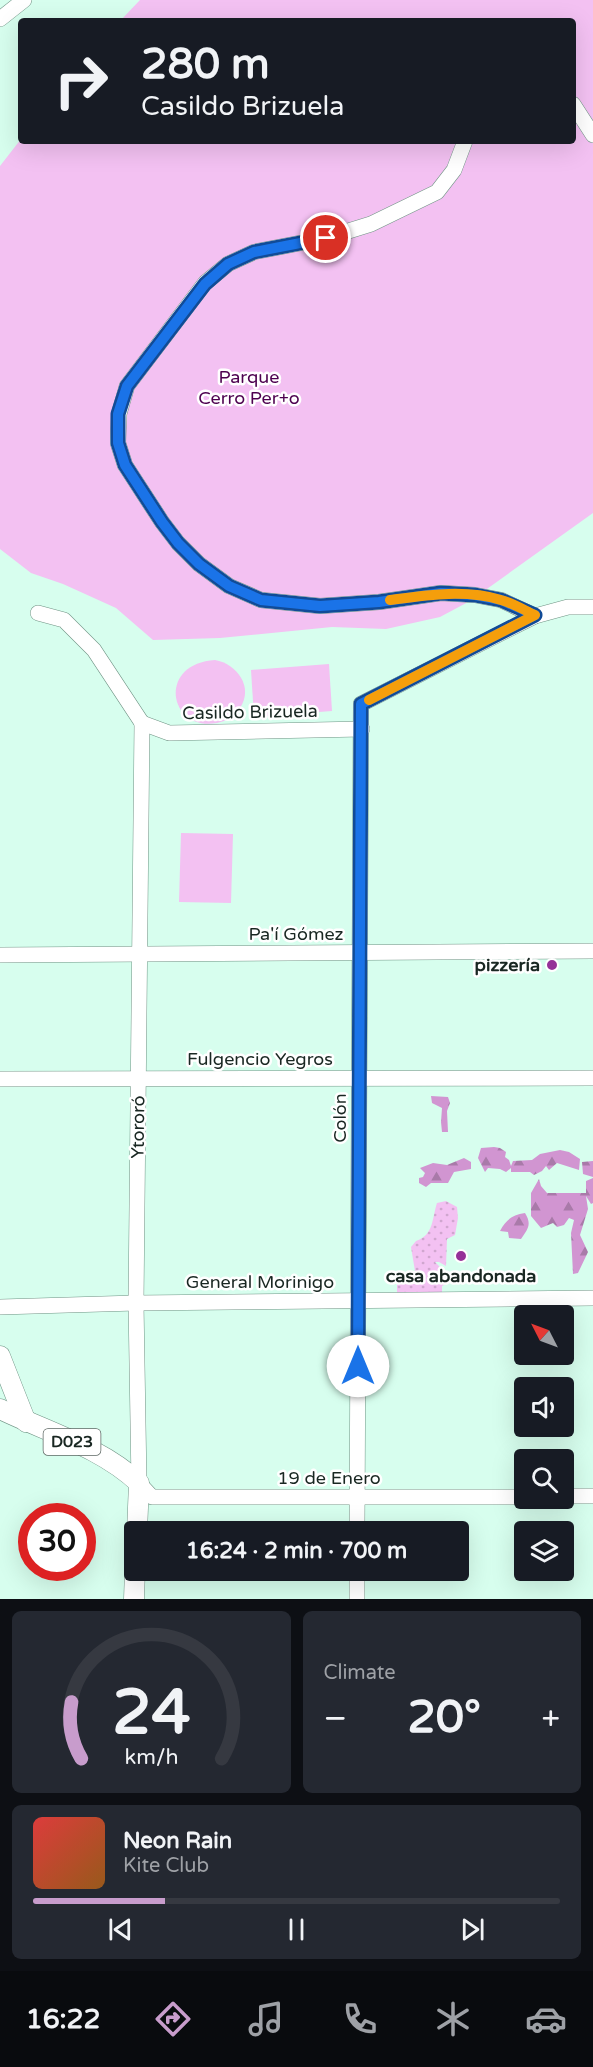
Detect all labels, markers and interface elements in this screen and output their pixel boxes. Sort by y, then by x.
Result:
text: 280 m [141,39,270,90]
icon: right [42,42,120,120]
text: Casildo Brizuela [141,90,344,123]
pin [300,212,351,263]
icon: arrive [309,221,342,254]
park label: Parque Cerro Per+o [198,366,300,409]
street label: Casildo Brizuela [182,700,318,724]
street label: Pa'í Gómez [248,923,344,945]
place label: pizzería [475,954,540,976]
marker: pizzería [545,958,559,972]
street label: Fulgencio Yegros [187,1048,333,1070]
street label: Colón [329,1093,351,1143]
street label: Ytororó [126,1095,150,1159]
marker: casa abandonada [454,1249,468,1263]
place label: casa abandonada [386,1265,536,1287]
street label: General Morinigo [186,1271,334,1293]
north arrow [514,1305,574,1365]
map controls [514,1305,574,1581]
position arrow [326,1334,390,1398]
button: sound [514,1377,574,1437]
road number: D023 [44,1429,100,1455]
button: search [514,1449,574,1509]
street label: 19 de Enero [277,1467,381,1489]
speed limit sign: 30 [18,1503,96,1581]
button: layers [514,1521,574,1581]
text: 16:24 · 2 min · 700 m [186,1538,407,1564]
text: Climate [324,1661,396,1685]
text: 24 [112,1676,190,1751]
text: 20° [407,1691,481,1745]
text: − [324,1699,347,1738]
text: + [541,1699,560,1738]
text: km/h [124,1744,178,1770]
text: Neon Rain [123,1828,232,1854]
text: Kite Club [123,1854,209,1878]
icon: previous [104,1913,137,1946]
icon: pause [280,1913,313,1946]
icon: next [456,1913,489,1946]
icon: directions [152,1998,194,2040]
icon: music [245,1998,287,2040]
icon: phone [339,1998,381,2040]
icon: climate [432,1998,474,2040]
icon: car [525,1998,567,2040]
text: 16:22 [26,2003,101,2036]

